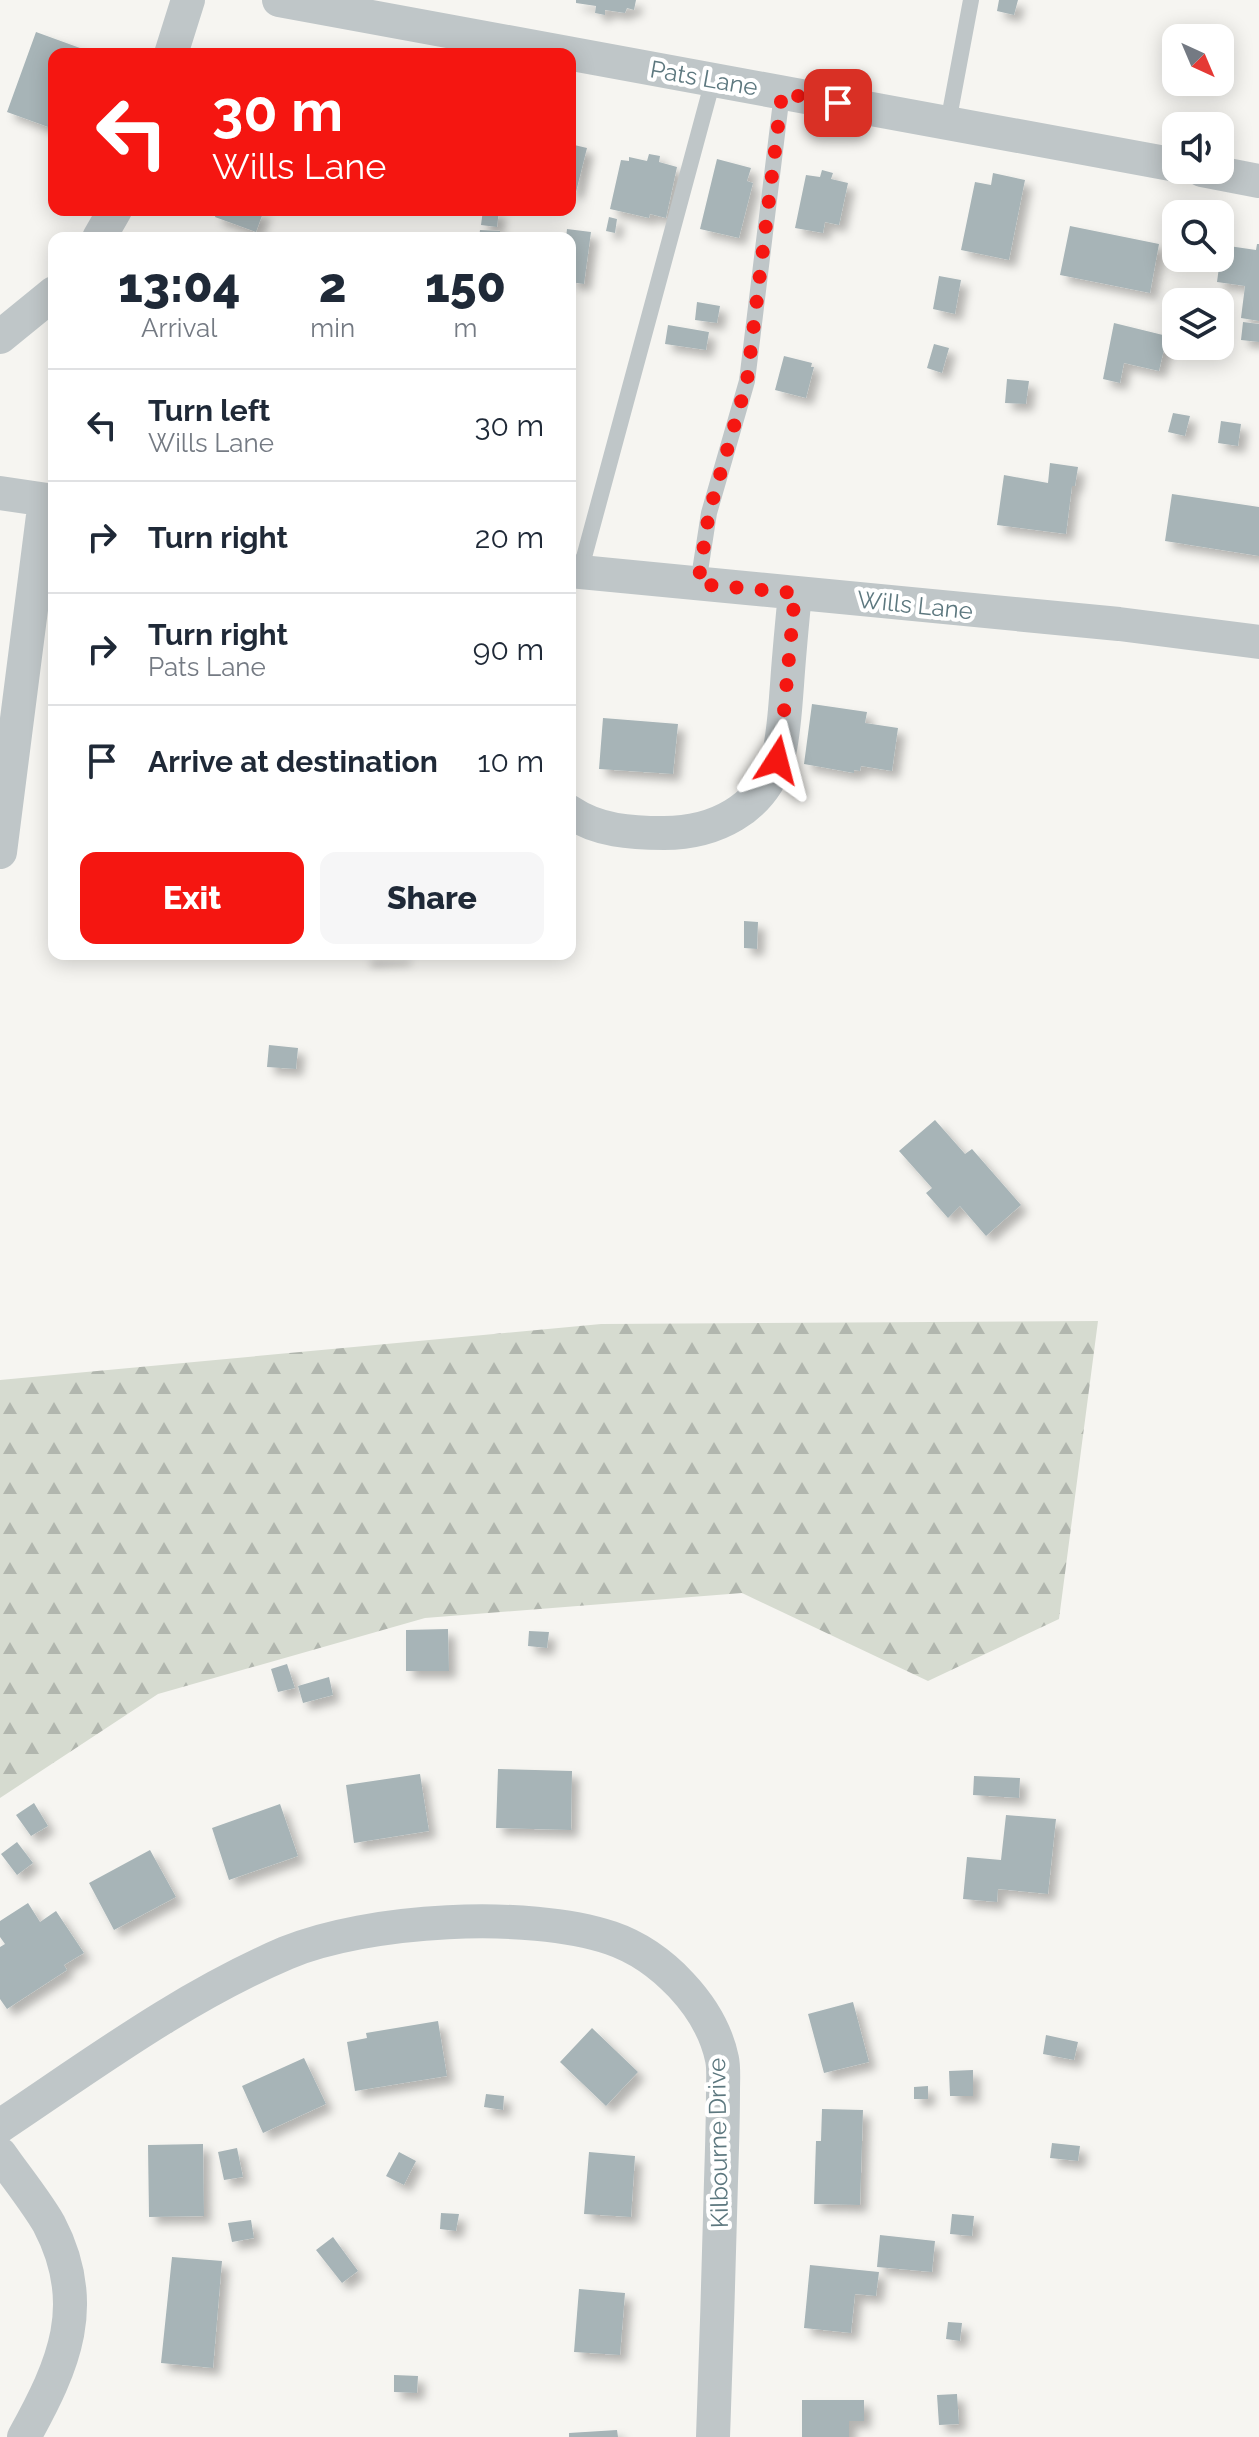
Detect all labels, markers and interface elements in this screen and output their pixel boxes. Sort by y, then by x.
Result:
north arrow [1162,24,1234,96]
map controls [1162,24,1234,360]
street label: Pats Lane [648,54,760,102]
pin [804,69,872,137]
text: 30 m [212,78,343,144]
icon: left [80,80,184,184]
icon: arrive [816,81,860,125]
button: sound [1162,112,1234,184]
text: Wills Lane [212,145,386,187]
button: search [1162,200,1234,272]
text: 13:04 [118,257,240,313]
text: 2 [319,257,347,313]
text: 150 [425,257,506,313]
button: layers [1162,288,1234,360]
text: Arrival [141,313,217,343]
text: min [310,313,355,343]
text: m [454,313,477,343]
text: Turn left [148,393,270,428]
icon: left [80,403,124,447]
text: 30 m [474,408,544,443]
text: Wills Lane [148,428,274,458]
icon: right [80,515,124,559]
text: Turn right [148,520,288,555]
text: 20 m [475,520,544,555]
street label: Wills Lane [856,585,974,625]
text: Turn right [148,617,288,652]
icon: right [80,627,124,671]
text: 90 m [473,632,544,667]
text: Pats Lane [148,652,266,682]
position arrow [735,718,819,802]
icon: arrive [80,739,124,783]
text: Arrive at destination [148,744,438,779]
text: 10 m [478,744,544,779]
button: Exit [80,852,304,944]
button: Share [320,852,544,944]
street label: Kilbourne Drive [702,2058,734,2228]

